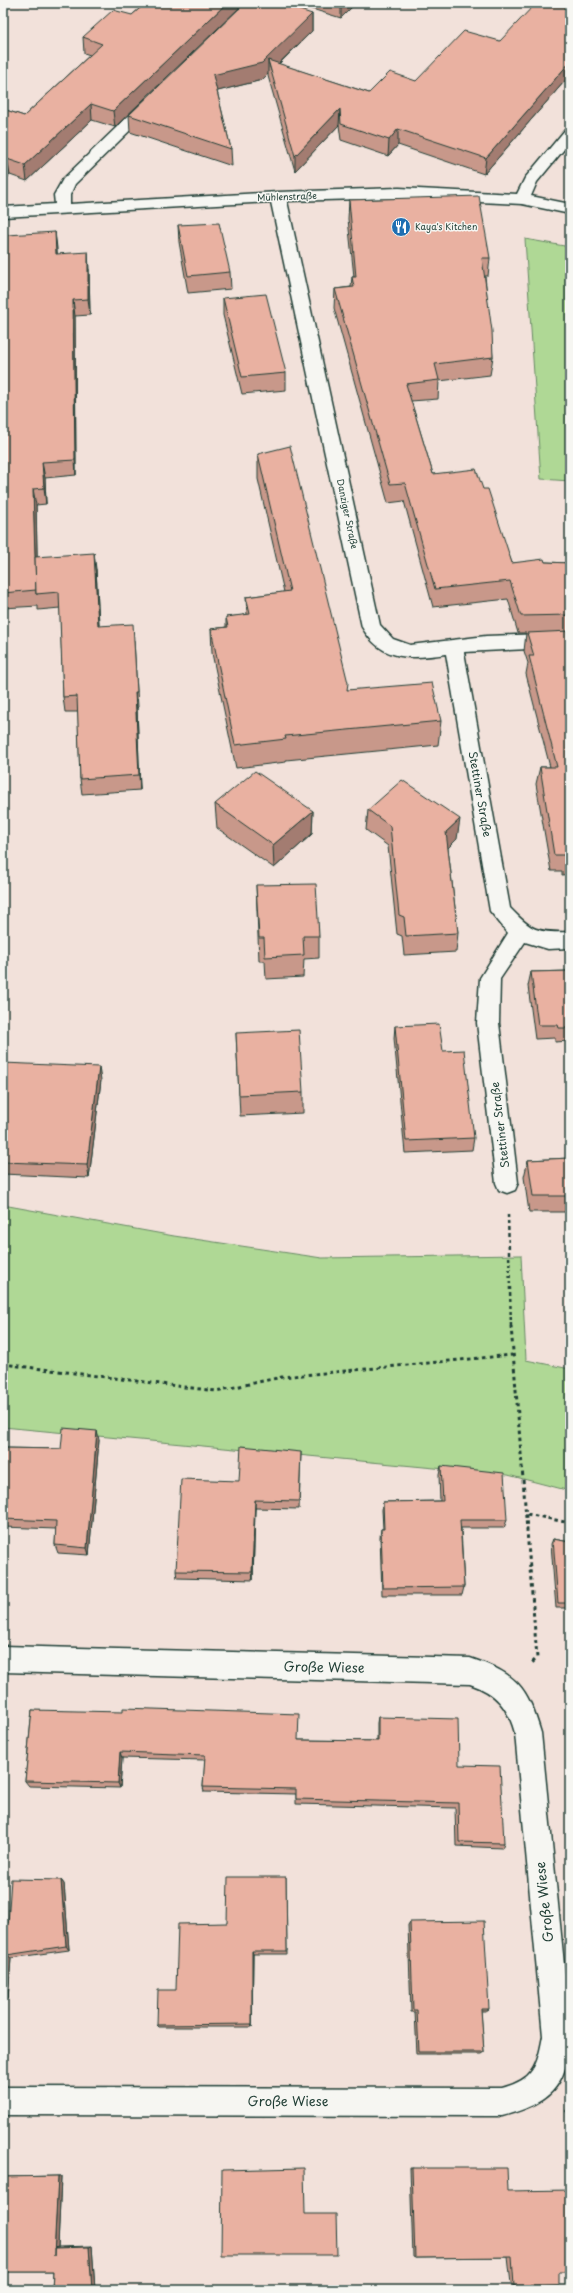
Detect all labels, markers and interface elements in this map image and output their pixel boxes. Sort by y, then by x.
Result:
street label: Mühlenstraße [257,188,317,204]
restaurant icon: Kaya's Kitchen [390,216,412,238]
place label: Kaya's Kitchen [415,219,477,233]
street label: Danziger Straße [334,478,362,551]
street label: Stettiner Straße [465,750,496,838]
street label: Stettiner Straße [486,1081,513,1169]
street label: Große Wiese [283,1656,365,1677]
street label: Große Wiese [530,1861,557,1943]
street label: Große Wiese [248,2091,329,2110]

